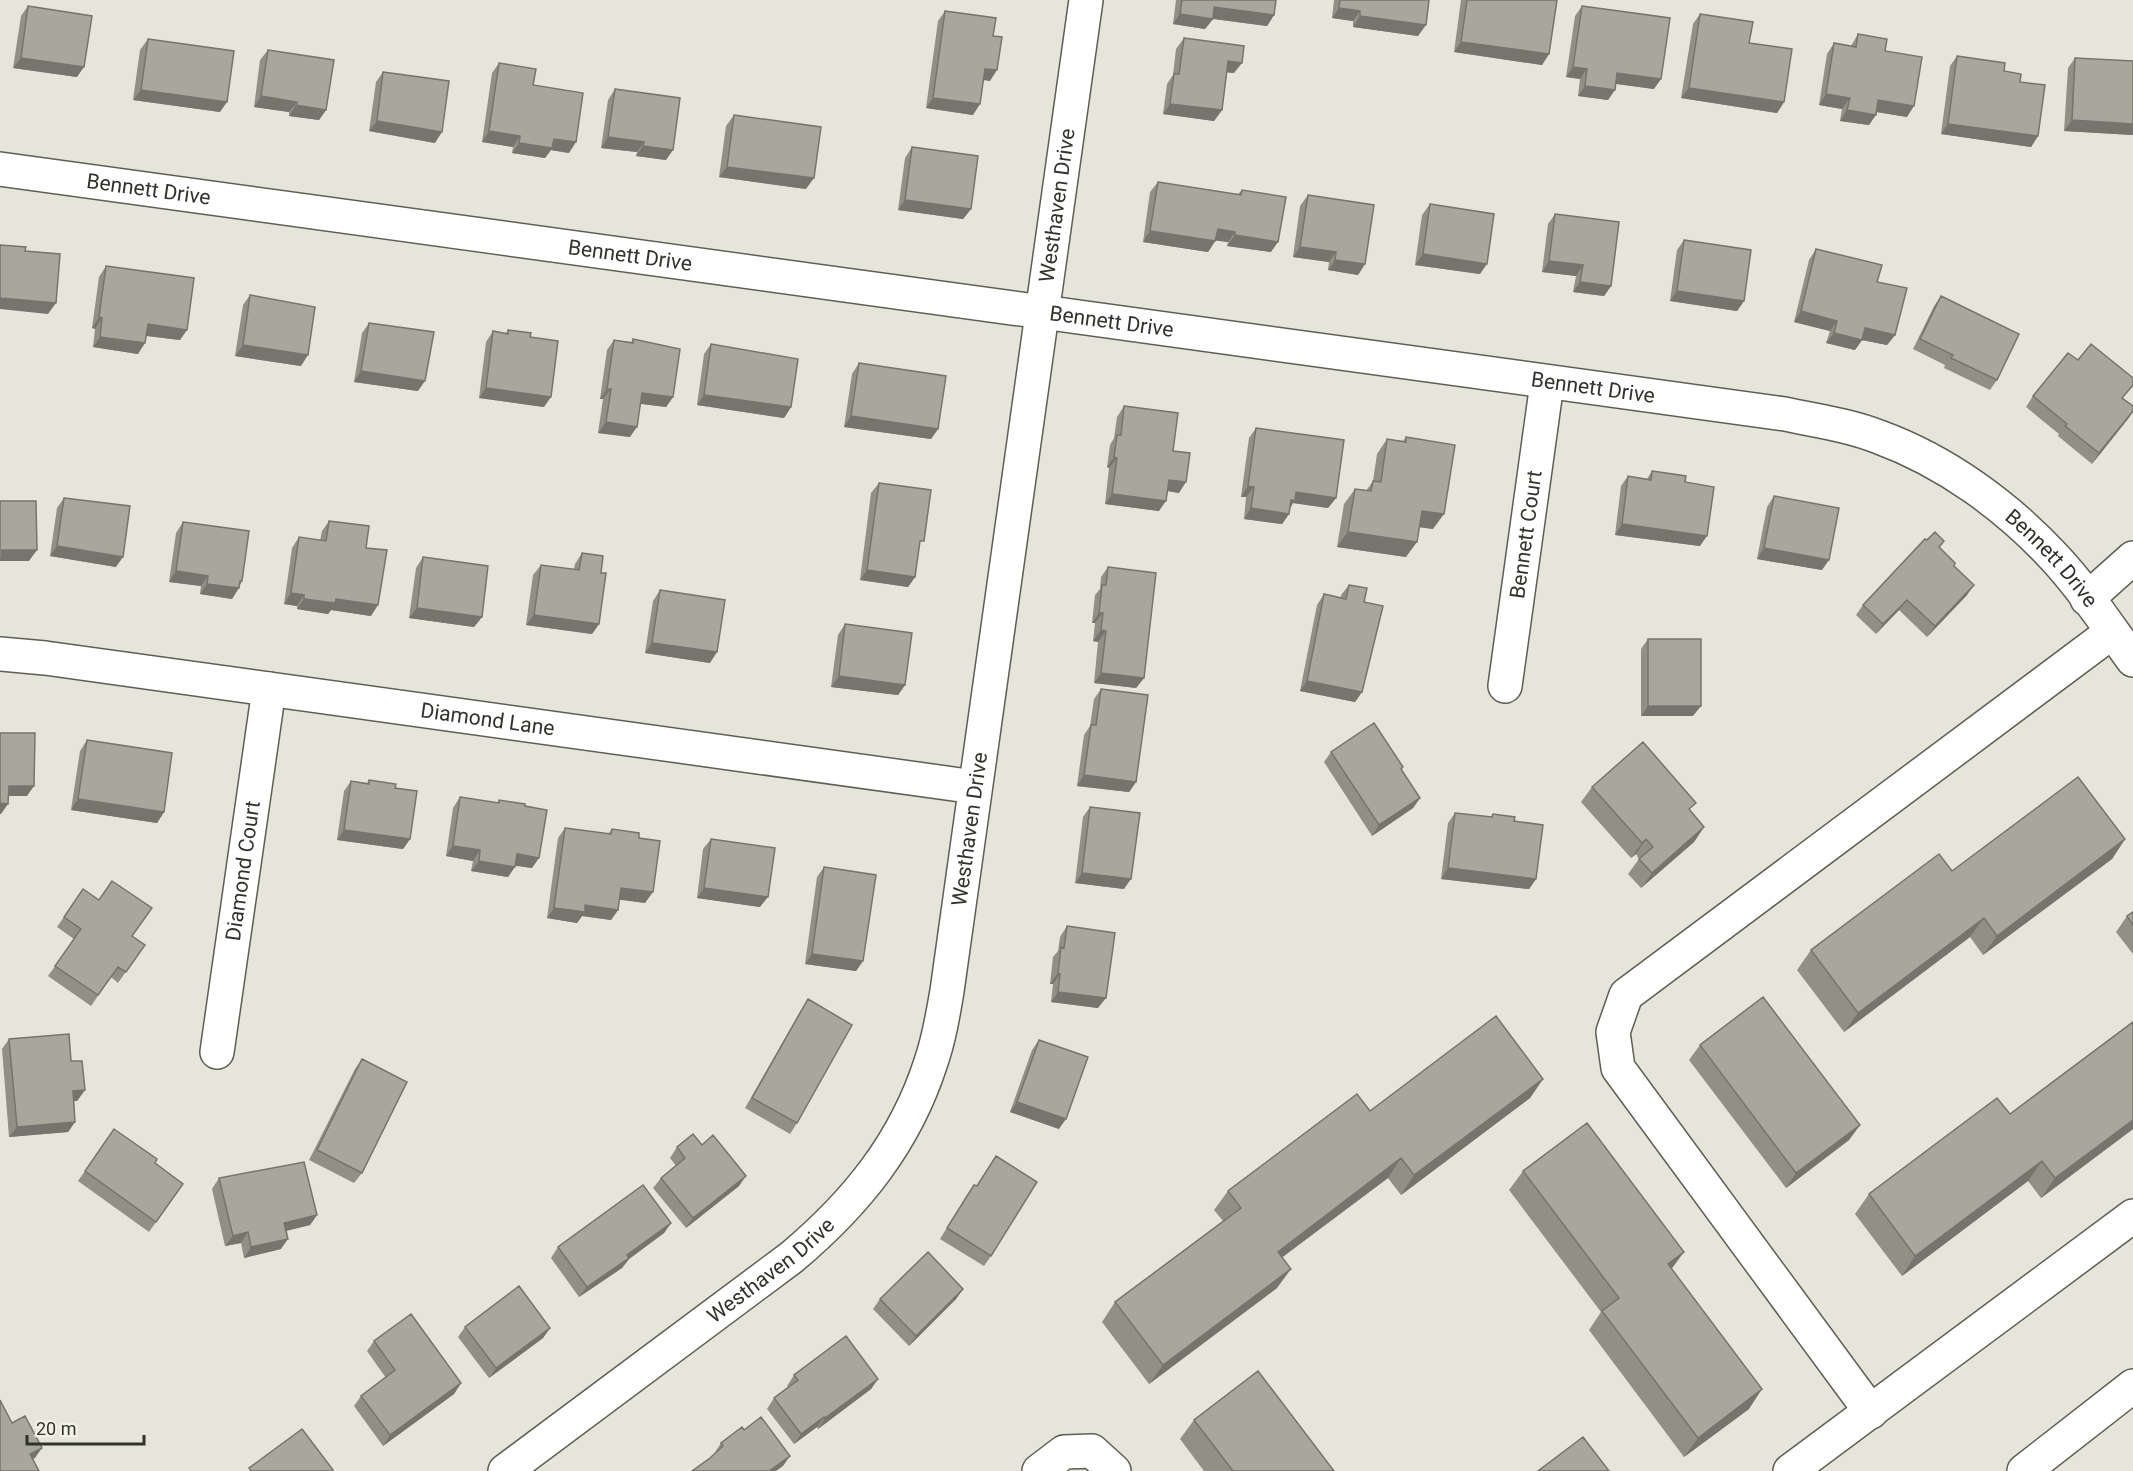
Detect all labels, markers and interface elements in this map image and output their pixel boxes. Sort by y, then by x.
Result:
street label: Westhaven Drive [1035,127,1080,284]
street label: Bennett Drive [85,169,212,210]
street label: Bennett Drive [567,235,694,276]
street label: Bennett Drive [1048,301,1175,342]
street label: Bennett Drive [1530,367,1656,408]
street label: Bennett Court [1505,469,1547,600]
street label: Bennett Drive [2001,504,2103,612]
street label: Diamond Lane [419,698,556,741]
street label: Westhaven Drive [947,751,992,908]
street label: Diamond Court [221,799,265,942]
street label: Westhaven Drive [703,1213,839,1328]
scale bar [27,1408,144,1446]
text: 20 m [36,1418,76,1439]

